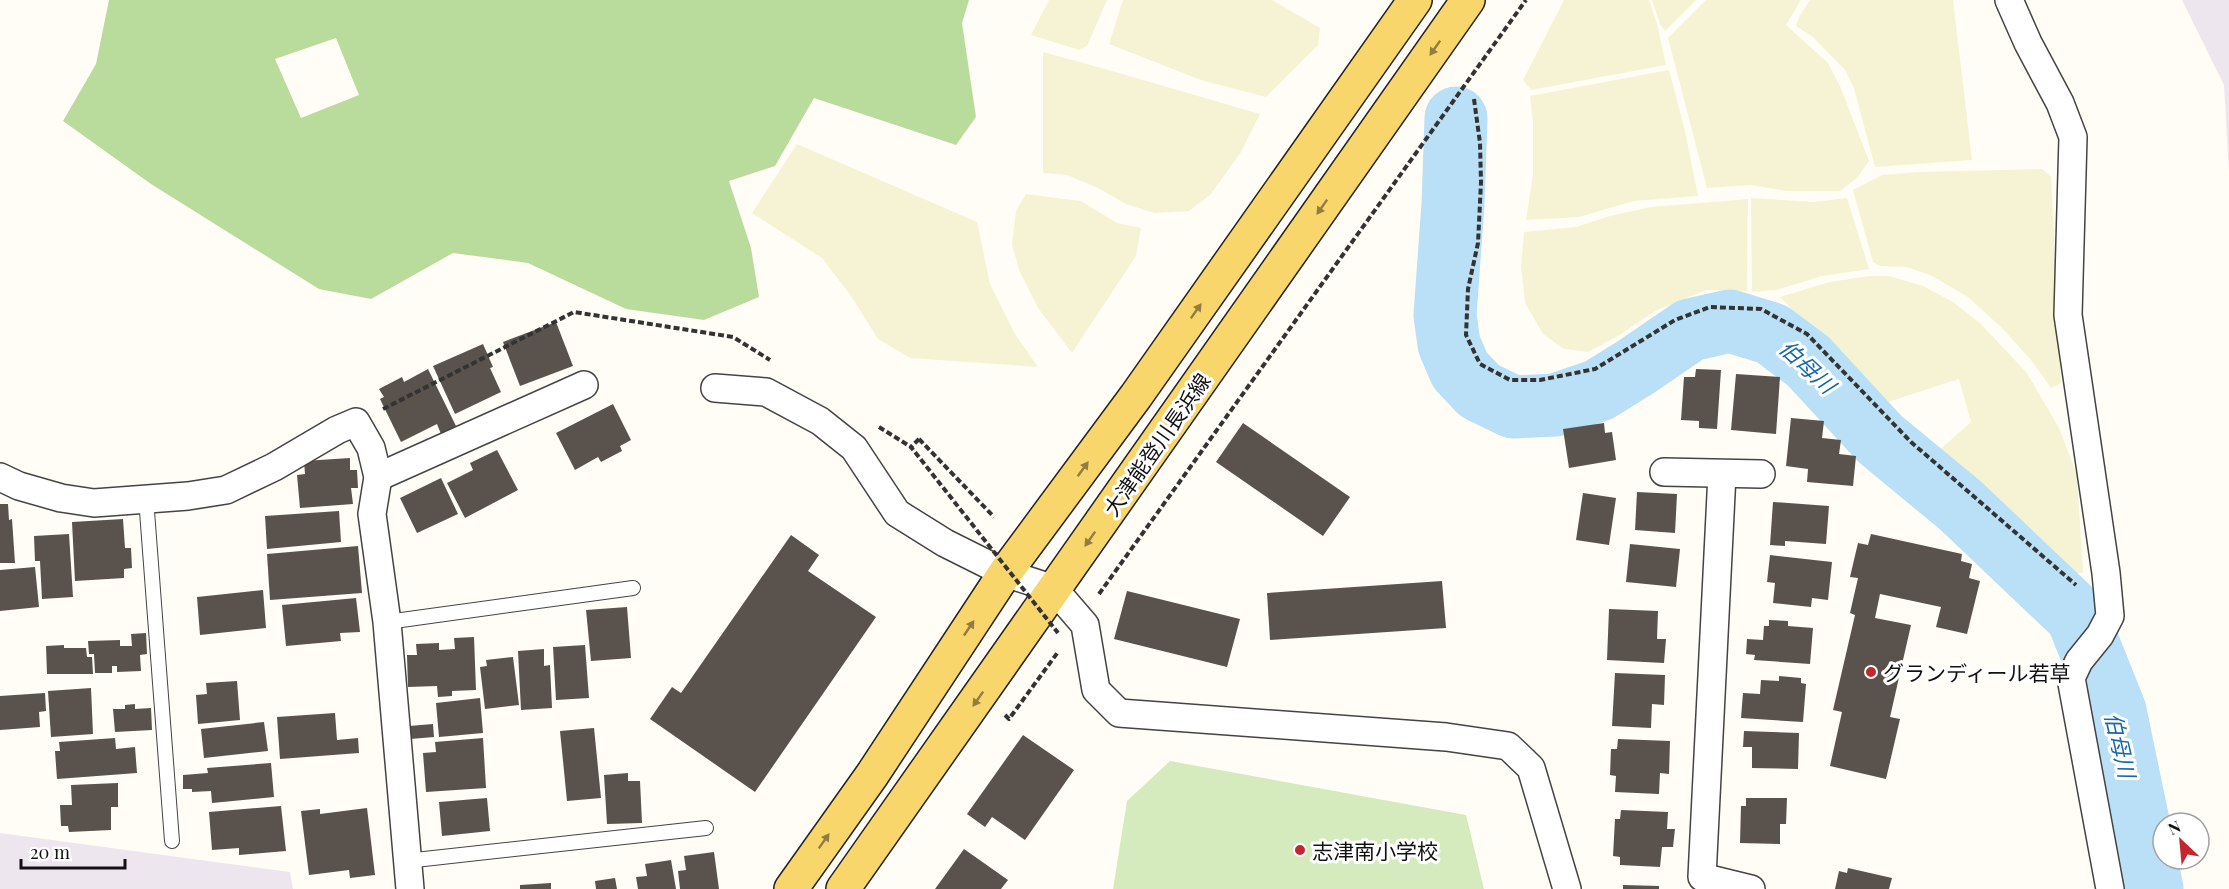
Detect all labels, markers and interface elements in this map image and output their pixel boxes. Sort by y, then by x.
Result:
one-way arrow [1429,39,1441,55]
one-way arrow [1316,199,1328,215]
one-way arrow [1190,303,1202,319]
water label: 伯母川 [1774,333,1844,401]
street label: 大津能登川長浜線 [1096,367,1216,521]
one-way arrow [1076,461,1089,477]
one-way arrow [1084,531,1096,546]
one-way arrow [963,620,975,636]
place label: グランディール若草 [1883,658,2071,686]
marker: グランディール若草 [1864,665,1878,679]
one-way arrow [972,690,984,706]
water label: 伯母川 [2099,709,2143,782]
north arrow [2151,811,2211,871]
text: N [2164,815,2184,839]
scale bar [21,832,124,870]
one-way arrow [818,834,830,849]
place label: 志津南小学校 [1312,836,1438,864]
text: 20 m [30,840,70,864]
marker: 志津南小学校 [1293,843,1307,857]

